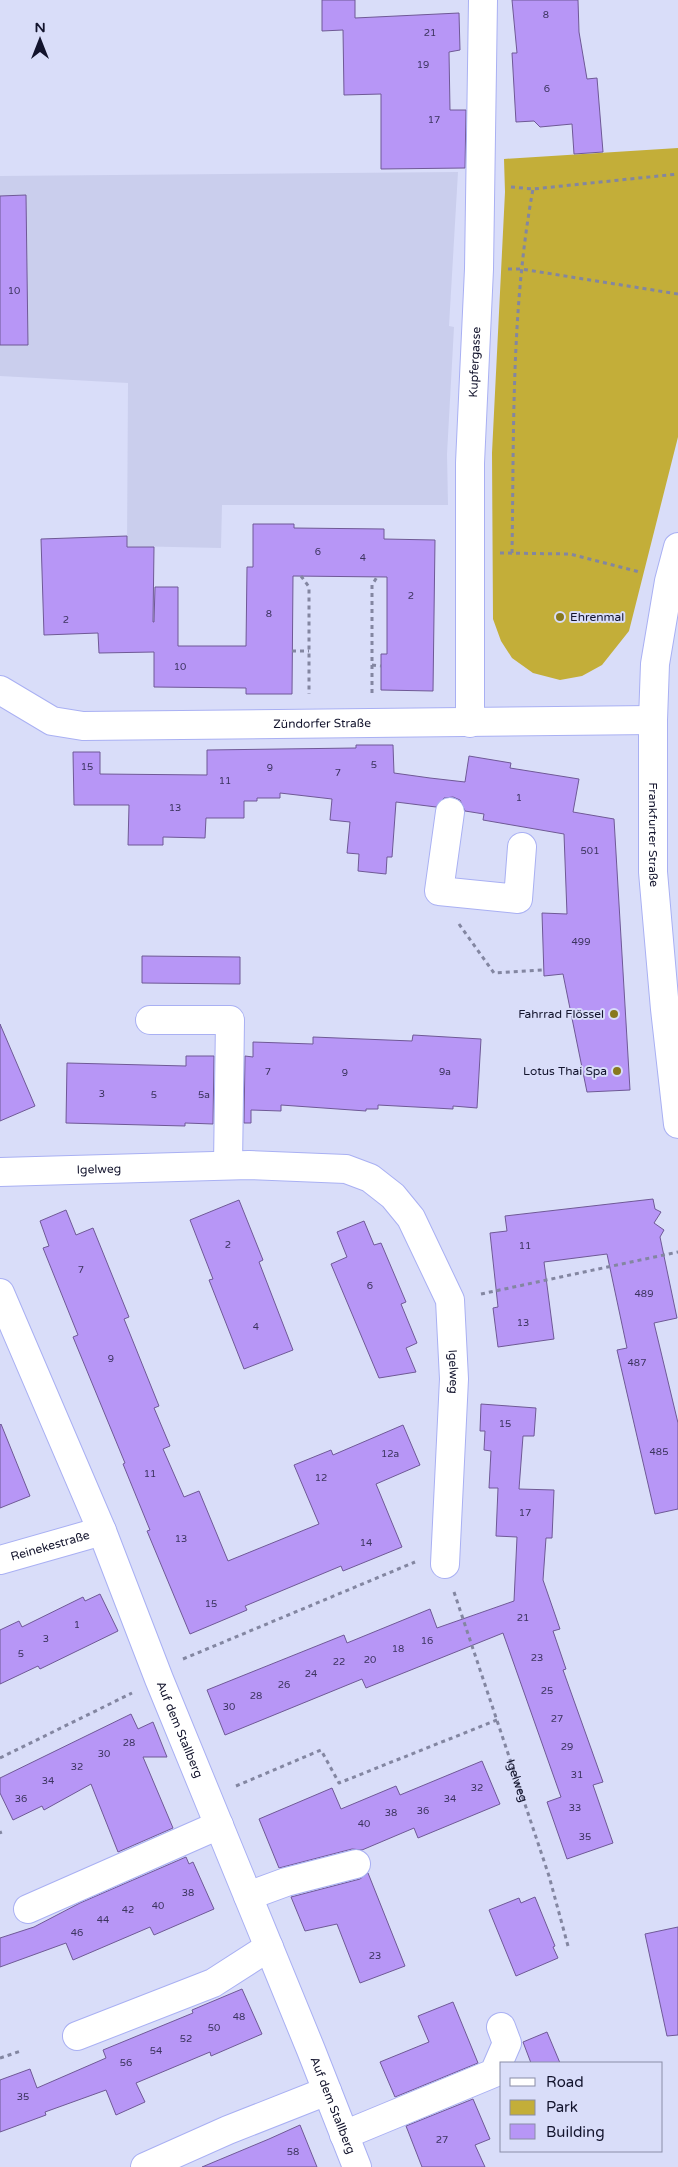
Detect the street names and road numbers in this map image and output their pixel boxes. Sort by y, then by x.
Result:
street label: Kupfergasse [466,326,483,398]
street label: Zündorfer Straße [273,716,371,731]
street label: Frankfurter Straße [646,782,661,888]
street label: Igelweg [77,1162,121,1177]
street label: Igelweg [446,1349,461,1394]
street label: Reinekestraße [9,1528,91,1564]
street label: Auf dem Stallberg [154,1679,206,1780]
street label: Igelweg [503,1757,531,1804]
street label: Auf dem Stallberg [307,2055,358,2156]

